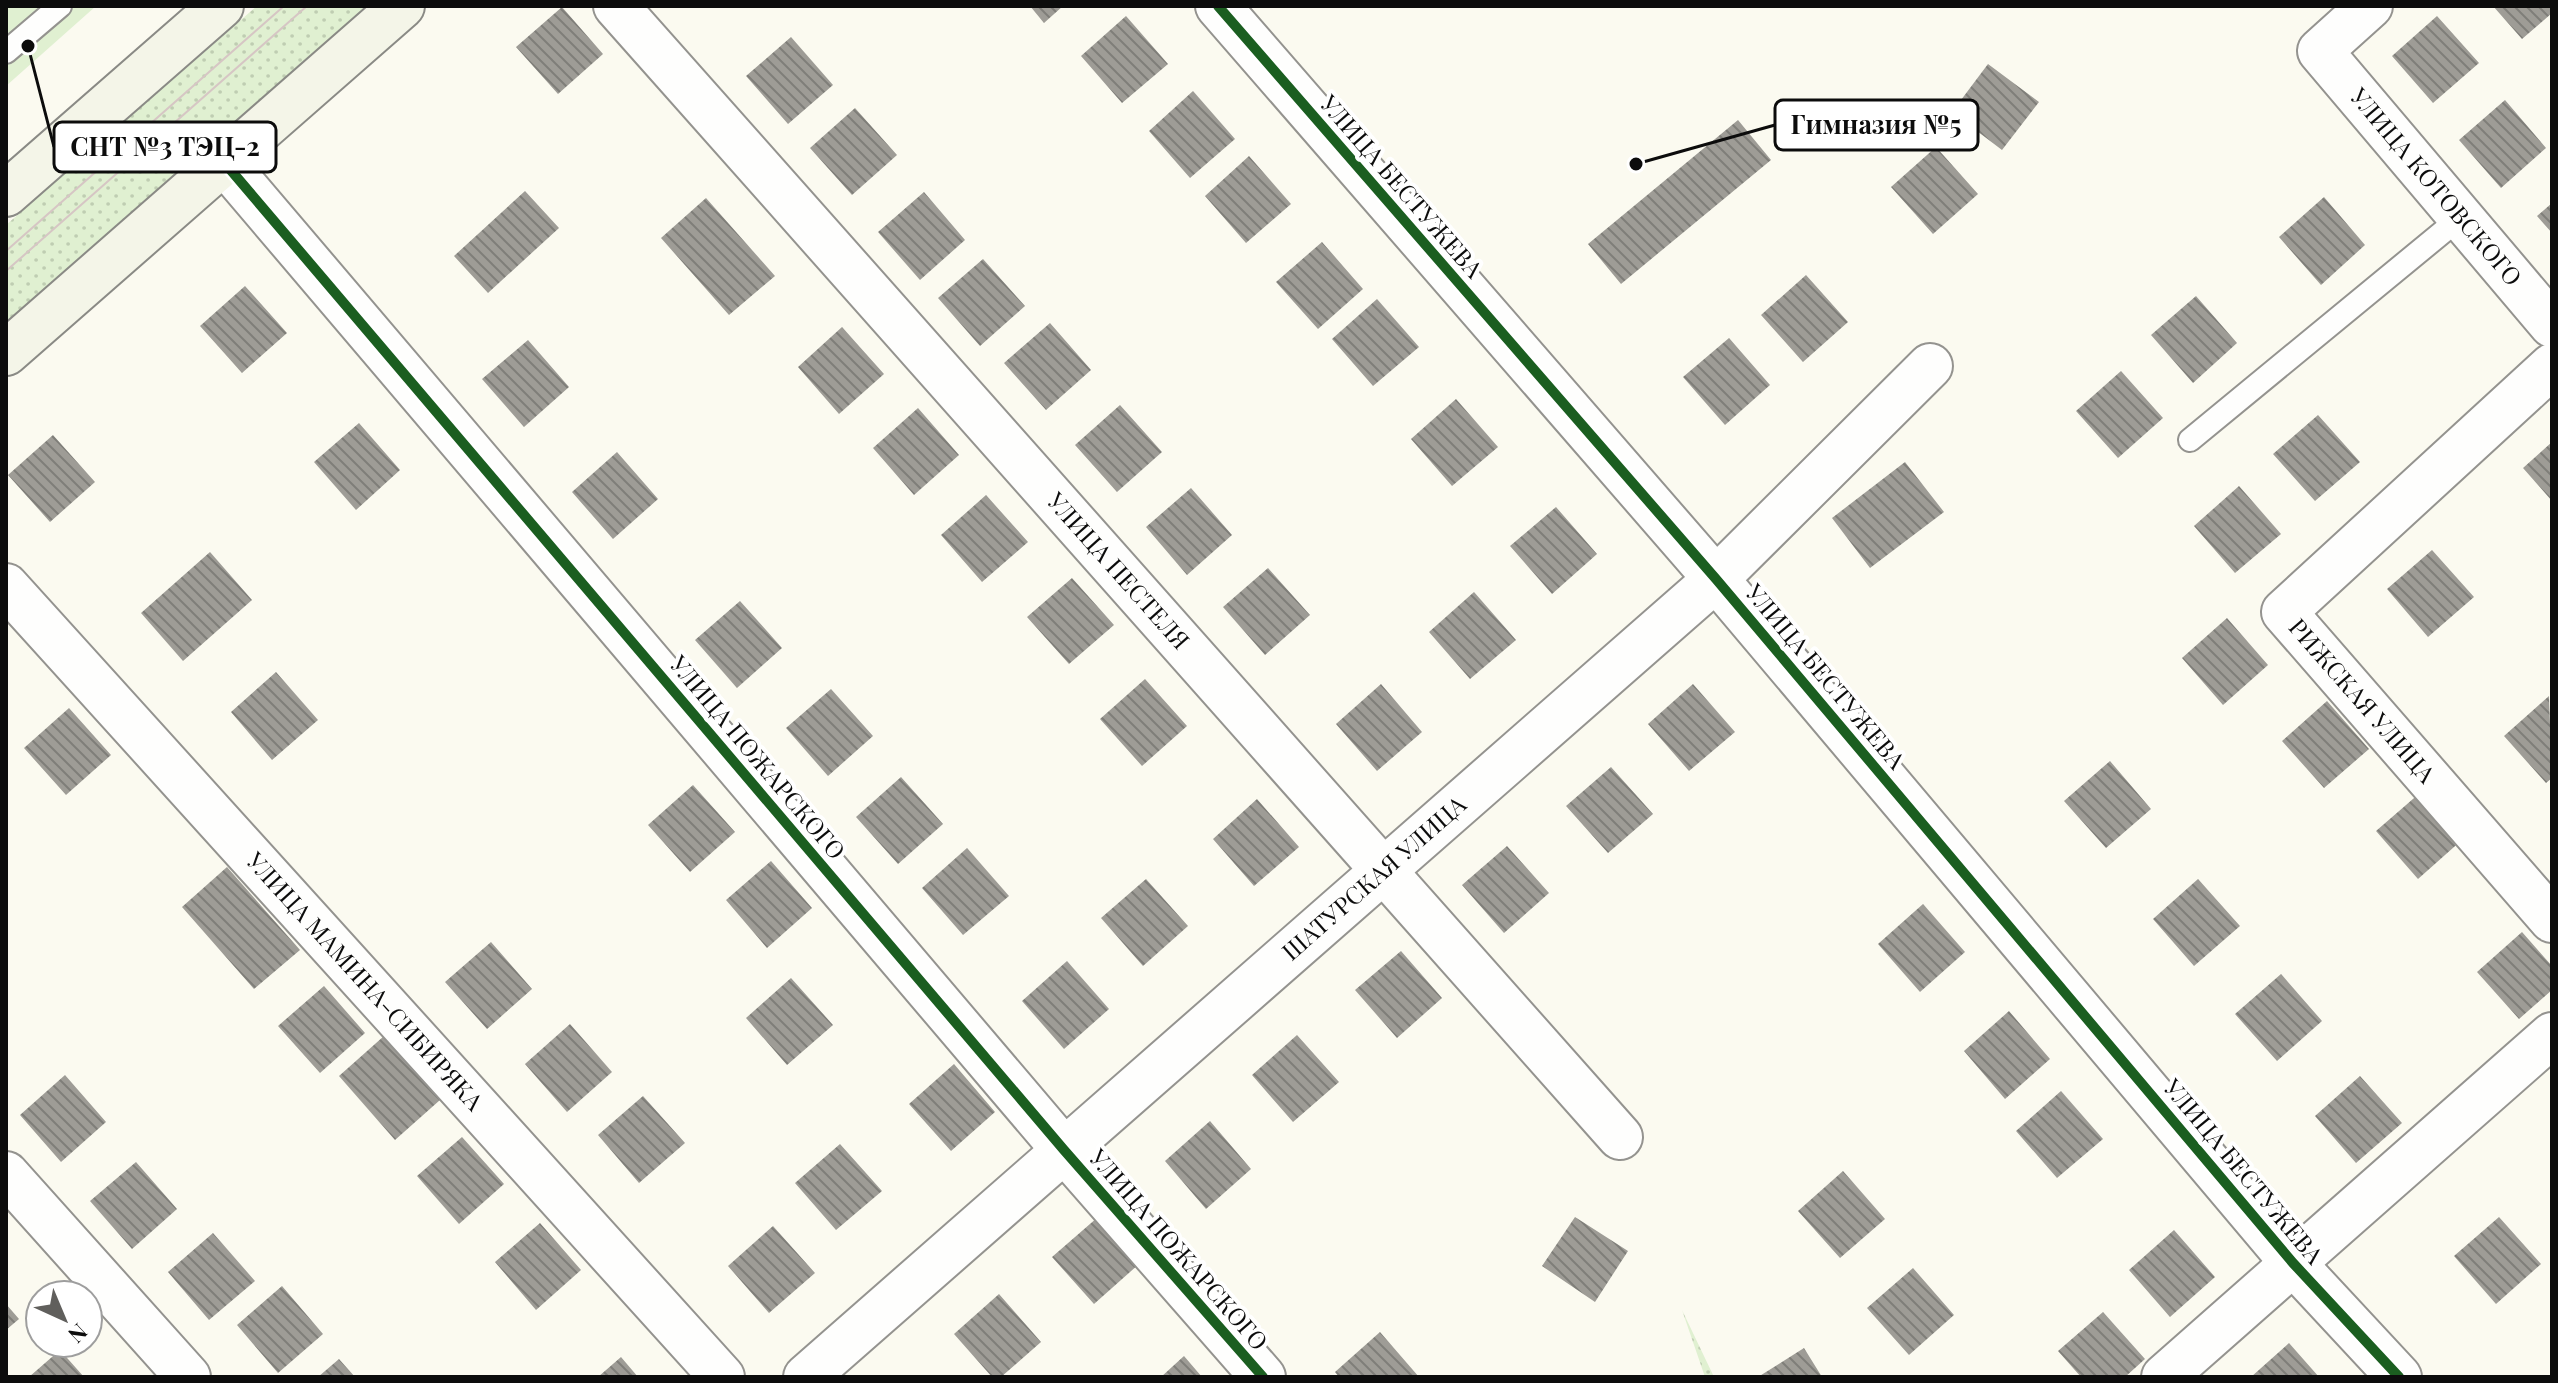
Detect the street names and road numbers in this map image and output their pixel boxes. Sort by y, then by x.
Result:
street label: УЛИЦА КОТОВСКОГО [2343,80,2530,292]
street label: УЛИЦА БЕСТУЖЕВА [1314,87,1491,285]
street label: УЛИЦА ПЕСТЕЛЯ [1041,484,1198,655]
street label: УЛИЦА БЕСТУЖЕВА [1739,576,1914,776]
street label: РИЖСКАЯ УЛИЦА [2283,611,2444,789]
street label: УЛИЦА ПОЖАРСКОГО [663,647,853,865]
street label: ШАТУРСКАЯ УЛИЦА [1274,787,1473,966]
street label: УЛИЦА МАМИНА-СИБИРЯКА [240,844,492,1117]
street label: УЛИЦА БЕСТУЖЕВА [2157,1071,2332,1271]
street label: УЛИЦА ПОЖАРСКОГО [1083,1141,1276,1356]

